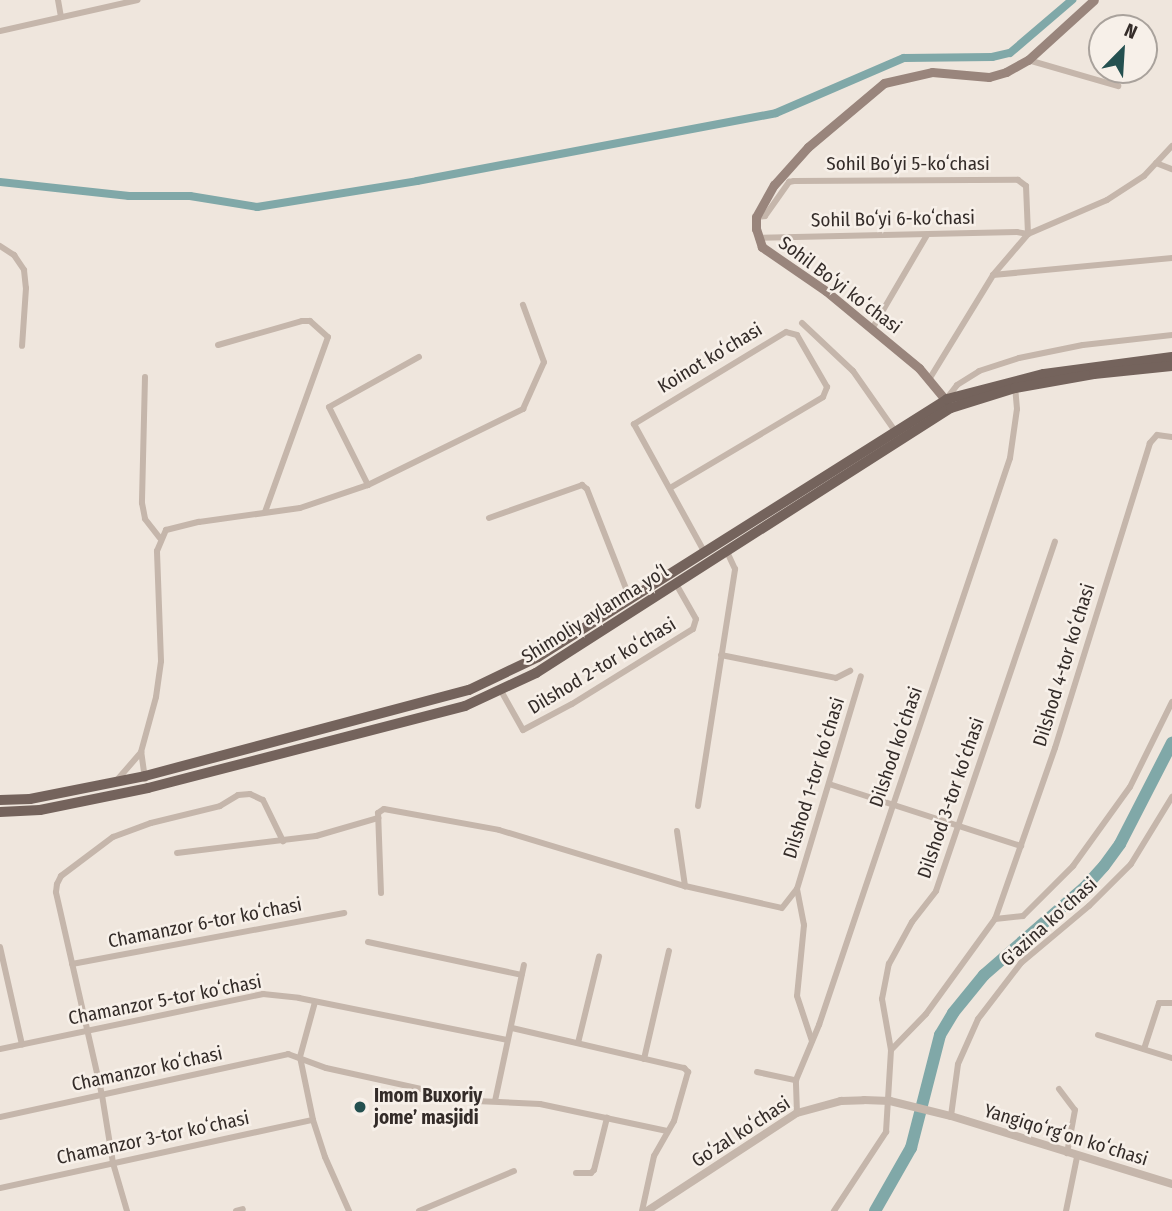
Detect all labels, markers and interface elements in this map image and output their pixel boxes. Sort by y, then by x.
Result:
north arrow [1088,14,1158,84]
text: N [1121,18,1141,44]
street label: Sohil Boʻyi 5-koʻchasi [826,153,990,175]
street label: Sohil Boʻyi 6-koʻchasi [811,206,975,232]
street label: Sohil Boʻyi koʻchasi [774,231,906,339]
street label: Koinot koʻchasi [654,318,766,398]
street label: Shimoliy aylanma yoʻl [517,560,673,668]
street label: Dilshod 4-tor koʻchasi [1028,581,1100,749]
street label: Dilshod 2-tor koʻchasi [524,613,680,719]
street label: Dilshod koʻchasi [865,684,927,810]
street label: Dilshod 1-tor koʻchasi [779,695,849,861]
street label: Dilshod 3-tor koʻchasi [913,715,989,881]
street label: G'azina ko'chasi [996,873,1102,971]
street label: Chamanzor 6-tor koʻchasi [106,893,304,953]
street label: Chamanzor 5-tor koʻchasi [67,970,263,1030]
street label: Chamanzor koʻchasi [70,1042,224,1096]
place label: Imom Buxoriy jome’ masjidi [374,1085,482,1129]
street label: Goʻzal koʻchasi [688,1092,794,1172]
marker: Imom Buxoriy jome’ masjidi [352,1099,368,1115]
street label: Yangiqoʻrgʻon koʻchasi [981,1099,1151,1171]
street label: Chamanzor 3-tor koʻchasi [55,1106,251,1170]

